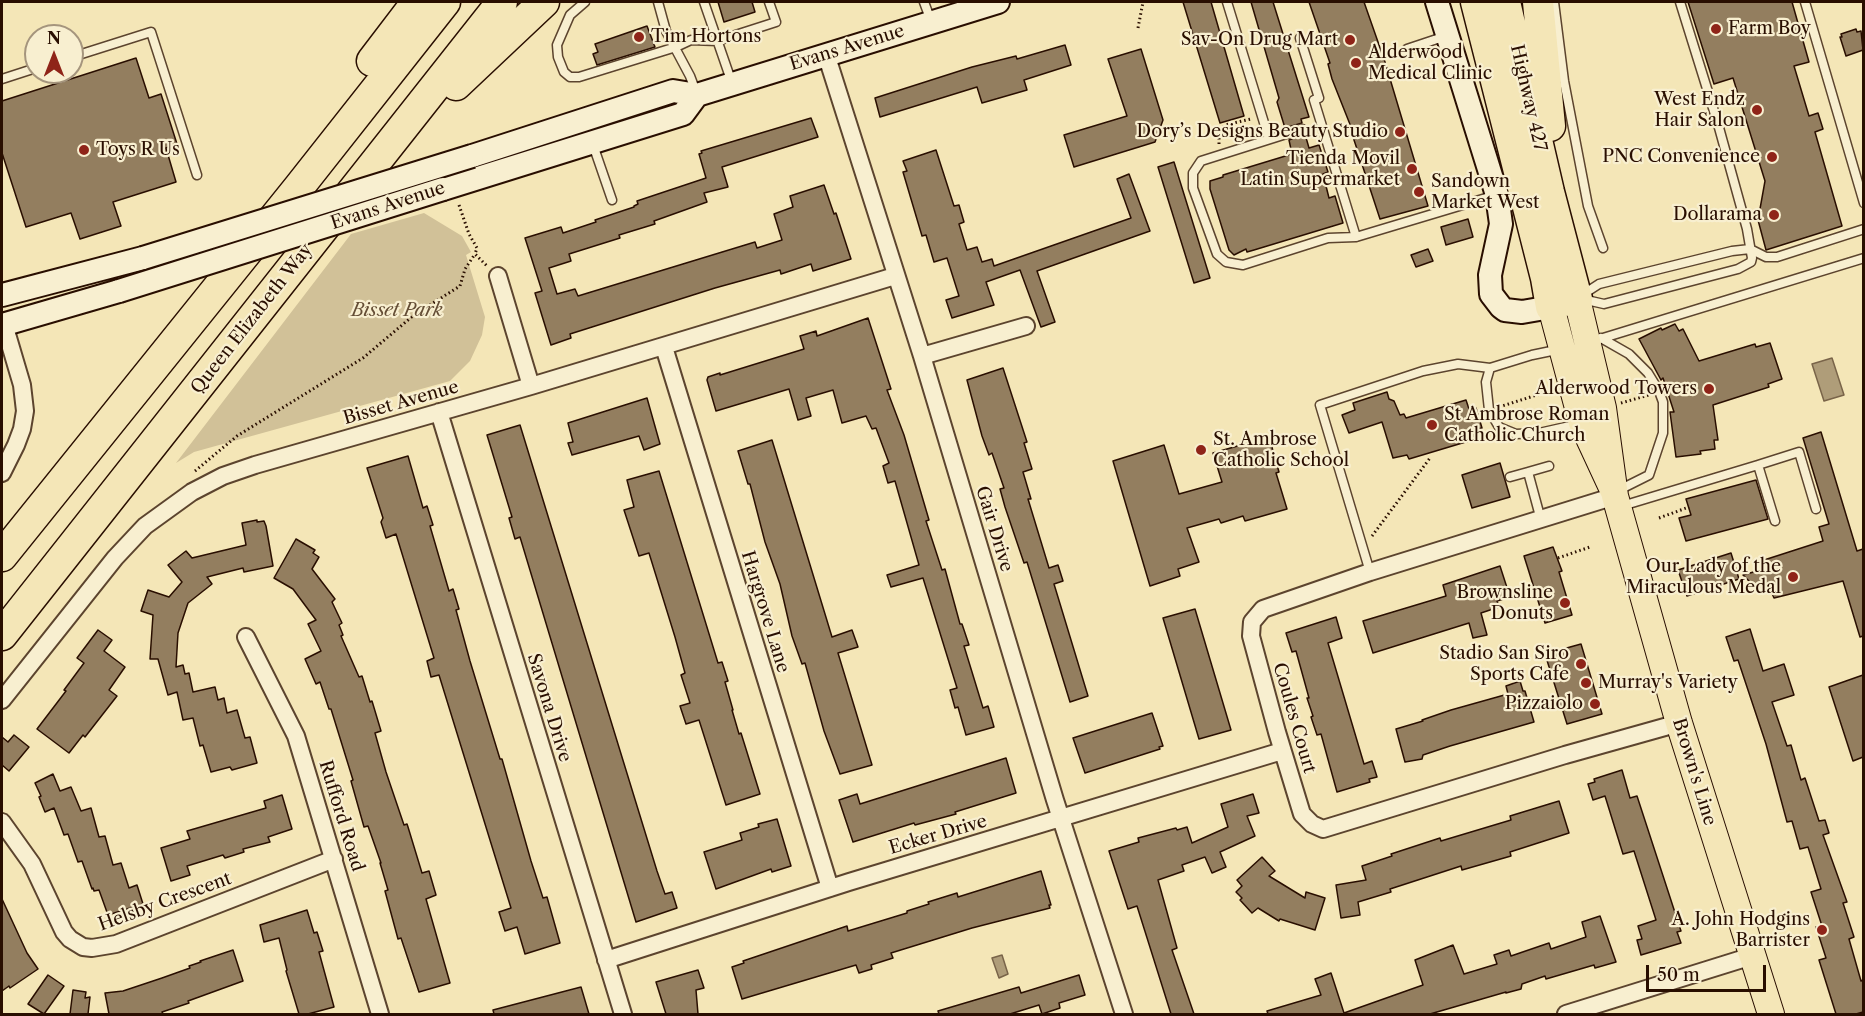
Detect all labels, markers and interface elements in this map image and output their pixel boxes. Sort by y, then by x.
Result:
place label: Farm Boy [1728,18,1811,40]
street label: Evans Avenue [787,20,907,76]
marker: Farm Boy [1709,22,1723,36]
north arrow [24,24,84,84]
place label: Tim Hortons [651,26,761,48]
text: N [47,28,61,48]
place label: Sav-On Drug Mart [1181,29,1338,51]
marker: Tim Hortons [632,30,646,44]
marker: Sav-On Drug Mart [1343,33,1357,47]
place label: Alderwood Medical Clinic [1368,42,1492,84]
street label: Highway 427 [1505,42,1551,154]
marker: Alderwood Medical Clinic [1349,56,1363,70]
place label: West Endz Hair Salon [1654,89,1745,132]
marker: West Endz Hair Salon [1750,103,1764,117]
place label: Dory’s Designs Beauty Studio [1137,121,1388,143]
marker: Dory’s Designs Beauty Studio [1393,125,1407,139]
place label: Toys R Us [96,139,180,161]
marker: Toys R Us [77,143,91,157]
place label: PNC Convenience [1602,146,1760,168]
place label: Tienda Movil Latin Supermarket [1240,148,1400,190]
marker: PNC Convenience [1765,150,1779,164]
marker: Tienda Movil Latin Supermarket [1405,162,1419,176]
place label: Sandown Market West [1431,171,1539,213]
street label: Evans Avenue [328,177,448,235]
marker: Sandown Market West [1412,185,1426,199]
place label: Dollarama [1673,204,1762,226]
marker: Dollarama [1767,208,1781,222]
street label: Queen Elizabeth Way [187,240,317,398]
park label: Bisset Park [351,300,443,322]
street label: Bisset Avenue [341,376,461,430]
place label: Alderwood Towers [1535,378,1697,400]
marker: Alderwood Towers [1702,382,1716,396]
place label: St Ambrose Roman Catholic Church [1444,404,1610,446]
marker: St Ambrose Roman Catholic Church [1425,418,1439,432]
place label: St. Ambrose Catholic School [1213,429,1349,472]
marker: St. Ambrose Catholic School [1194,443,1208,457]
street label: Gair Drive [971,483,1017,575]
street label: Hargrove Lane [736,548,794,676]
place label: Our Lady of the Miraculous Medal [1626,556,1781,598]
marker: Our Lady of the Miraculous Medal [1786,570,1800,584]
place label: Brownsline Donuts [1456,582,1553,624]
marker: Brownsline Donuts [1558,596,1572,610]
place label: Stadio San Siro Sports Cafe [1439,643,1569,686]
street label: Savona Drive [522,651,576,765]
marker: Stadio San Siro Sports Cafe [1574,657,1588,671]
street label: Coules Court [1268,660,1320,776]
place label: Murray's Variety [1598,672,1738,694]
marker: Murray's Variety [1579,676,1593,690]
place label: Pizzaiolo [1505,693,1583,715]
marker: Pizzaiolo [1588,697,1602,711]
street label: Brown's Line [1667,716,1721,828]
street label: Rufford Road [314,758,368,874]
street label: Ecker Drive [887,811,989,859]
street label: Helsby Crescent [96,868,234,936]
place label: A. John Hodgins Barrister [1672,909,1810,952]
marker: A. John Hodgins Barrister [1815,923,1829,937]
scale bar [1649,953,1769,991]
text: 50 m [1657,964,1700,986]

